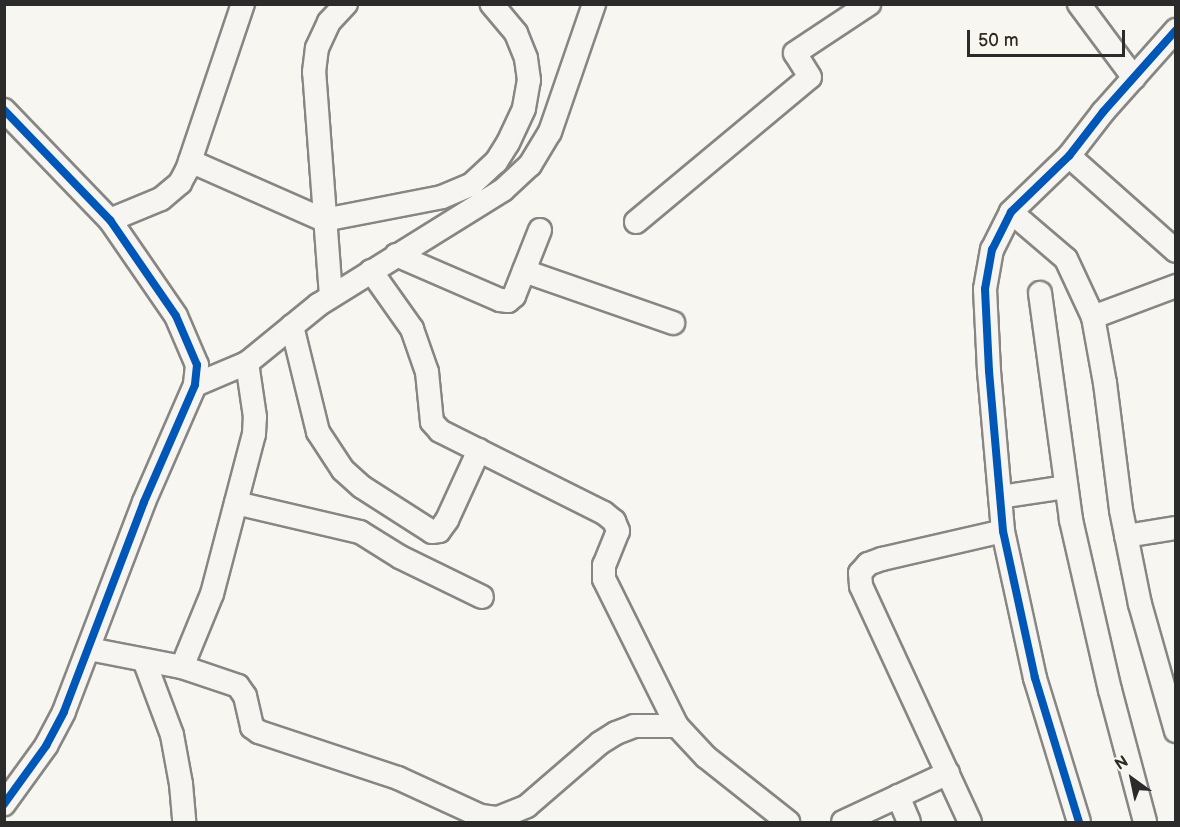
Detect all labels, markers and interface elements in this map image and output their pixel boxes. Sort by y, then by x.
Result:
scale bar [970,18,1128,56]
text: 50 m [978,30,1019,51]
north arrow [1102,749,1162,809]
text: N [1112,752,1132,775]

